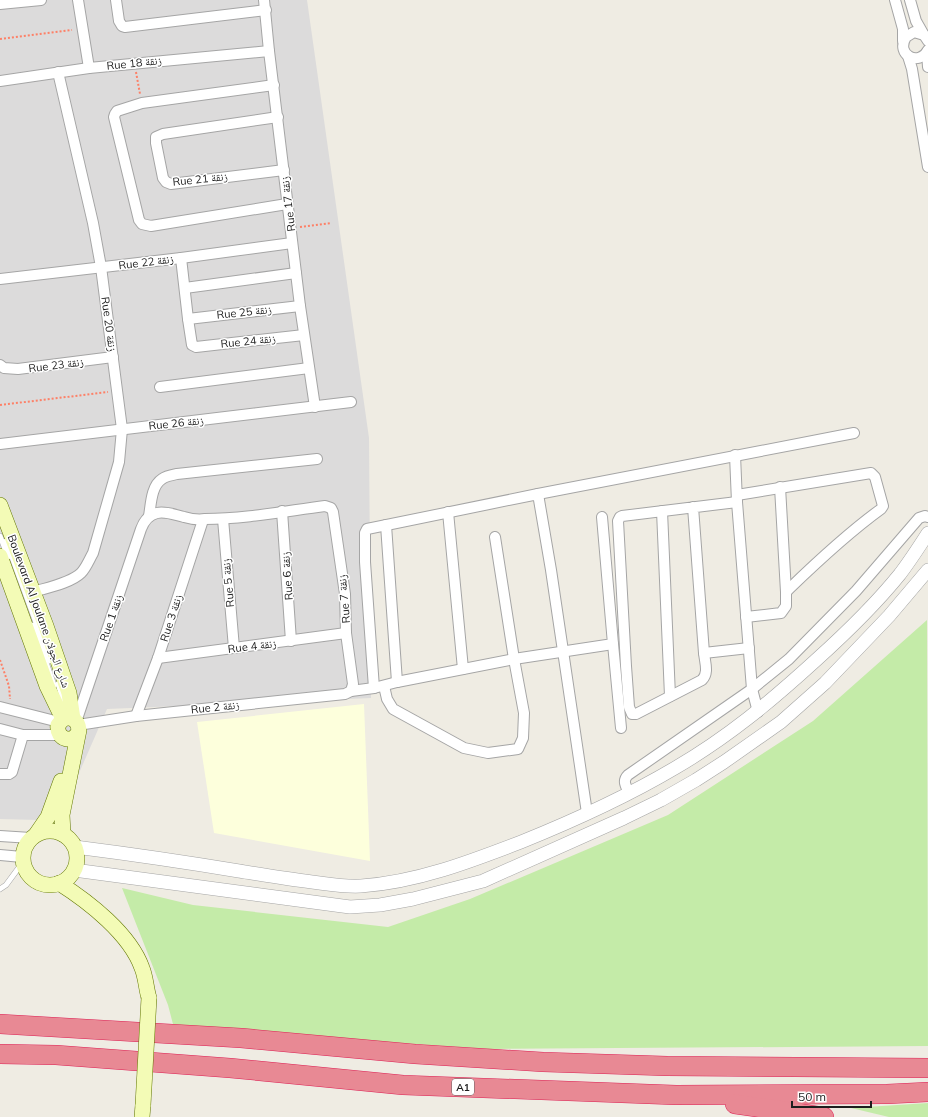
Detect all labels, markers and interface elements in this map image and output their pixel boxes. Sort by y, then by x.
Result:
street label: Rue 18 زنقة [106,53,162,73]
street label: Rue 21 زنقة [172,169,228,189]
street label: Rue 17 زنقة [278,176,298,232]
street label: Rue 22 زنقة [118,252,174,272]
street label: Rue 20 زنقة [98,296,120,352]
street label: Rue 25 زنقة [216,302,272,322]
street label: Rue 24 زنقة [220,331,276,351]
street label: Rue 23 زنقة [28,355,84,375]
street label: Rue 26 زنقة [148,413,204,433]
street label: Boulevard Al Joulane شارع الجولان [5,532,73,690]
street label: Rue 6 زنقة [278,551,296,601]
street label: Rue 5 زنقة [219,558,237,608]
street label: Rue 7 زنقة [335,574,353,624]
street label: Rue 1 زنقة [96,593,126,643]
street label: Rue 3 زنقة [157,593,185,643]
street label: Rue 4 زنقة [227,636,277,656]
street label: Rue 2 زنقة [190,697,240,717]
road number: A1 [452,1079,474,1095]
scale bar [792,1083,871,1109]
text: 50 m [798,1089,826,1104]

